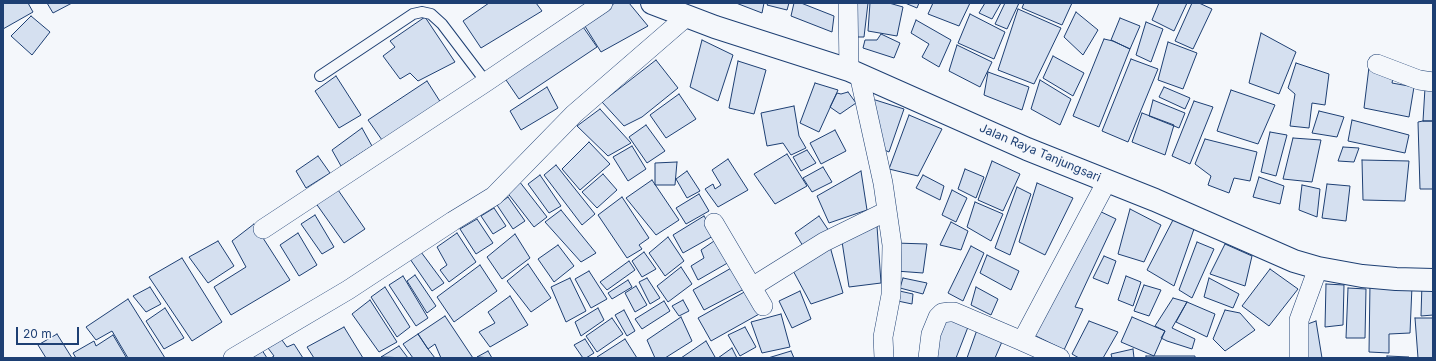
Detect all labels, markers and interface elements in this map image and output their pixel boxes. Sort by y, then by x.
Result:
street label: Jalan Raya Tanjungsari [977,121,1103,185]
scale bar [18,319,81,345]
text: 20 m [23,326,52,341]

